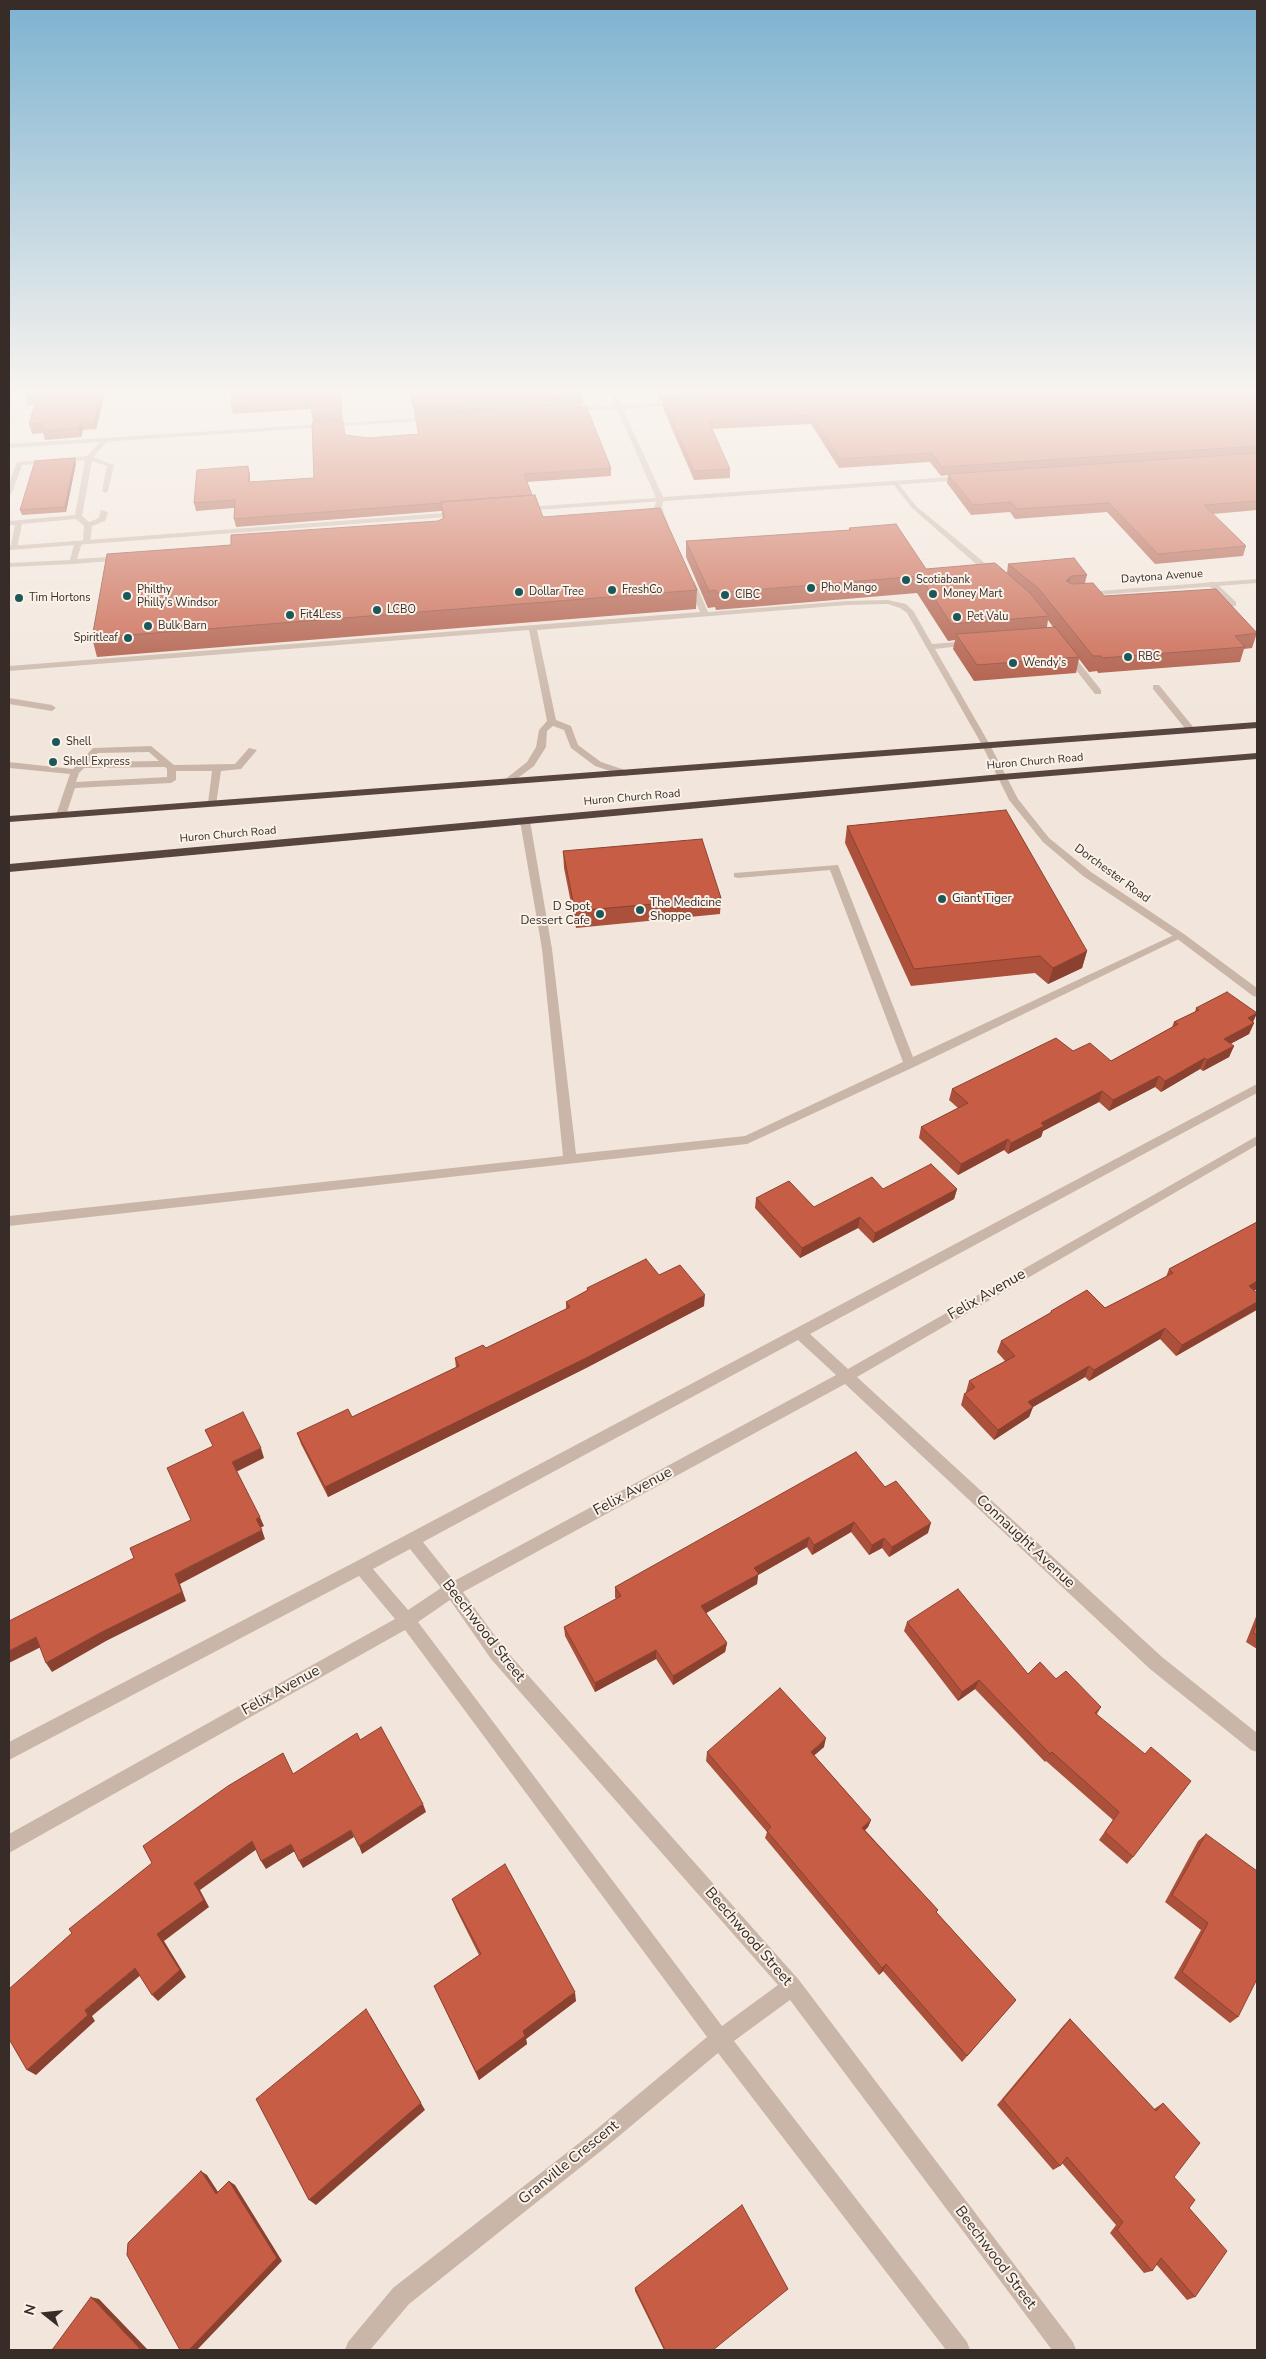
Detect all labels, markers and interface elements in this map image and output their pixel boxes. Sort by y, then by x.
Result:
street label: Daytona Avenue [1121,568,1203,586]
place label: Scotiabank [916,573,970,587]
marker: Scotiabank [900,574,912,586]
place label: Pho Mango [821,581,877,595]
marker: Pho Mango [805,582,817,594]
place label: Philthy Philly's Windsor [137,583,218,609]
place label: FreshCo [622,583,662,597]
marker: FreshCo [606,584,618,596]
place label: Dollar Tree [529,585,584,599]
marker: Dollar Tree [513,586,525,598]
place label: Money Mart [943,587,1002,601]
place label: CIBC [735,588,760,602]
marker: Money Mart [927,588,939,600]
marker: CIBC [719,589,731,601]
marker: Philthy Philly's Windsor [121,590,133,602]
place label: Tim Hortons [29,591,91,605]
marker: Tim Hortons [13,592,25,604]
place label: LCBO [387,603,416,617]
marker: LCBO [371,604,383,616]
place label: Fit4Less [300,608,341,622]
marker: Fit4Less [284,609,296,621]
place label: Pet Valu [967,610,1008,624]
marker: Pet Valu [951,611,963,623]
place label: Bulk Barn [158,619,207,633]
marker: Bulk Barn [142,620,154,632]
place label: Spiritleaf [73,631,118,645]
marker: Spiritleaf [122,632,134,644]
place label: RBC [1138,650,1160,664]
marker: RBC [1122,651,1134,663]
place label: Wendy's [1023,656,1066,670]
marker: Wendy's [1007,657,1019,669]
place label: Shell [66,735,91,749]
marker: Shell [50,736,62,748]
street label: Huron Church Road [986,751,1084,773]
place label: Shell Express [63,755,130,769]
marker: Shell Express [47,756,59,768]
street label: Huron Church Road [583,787,681,809]
street label: Huron Church Road [179,824,277,846]
street label: Dorchester Road [1071,842,1153,906]
place label: Giant Tiger [952,892,1012,906]
marker: Giant Tiger [936,893,948,905]
place label: The Medicine Shoppe [650,896,721,924]
place label: D Spot Dessert Cafe [520,900,590,928]
marker: The Medicine Shoppe [634,904,646,916]
marker: D Spot Dessert Cafe [594,908,606,920]
street label: Felix Avenue [945,1266,1029,1324]
street label: Felix Avenue [591,1464,675,1520]
street label: Connaught Avenue [972,1492,1078,1592]
street label: Beechwood Street [438,1577,528,1685]
street label: Felix Avenue [239,1662,323,1720]
street label: Beechwood Street [700,1884,796,1990]
street label: Granville Crescent [515,2117,623,2209]
street label: Beechwood Street [950,2203,1040,2313]
north arrow [20,2289,70,2339]
text: N [20,2302,41,2317]

